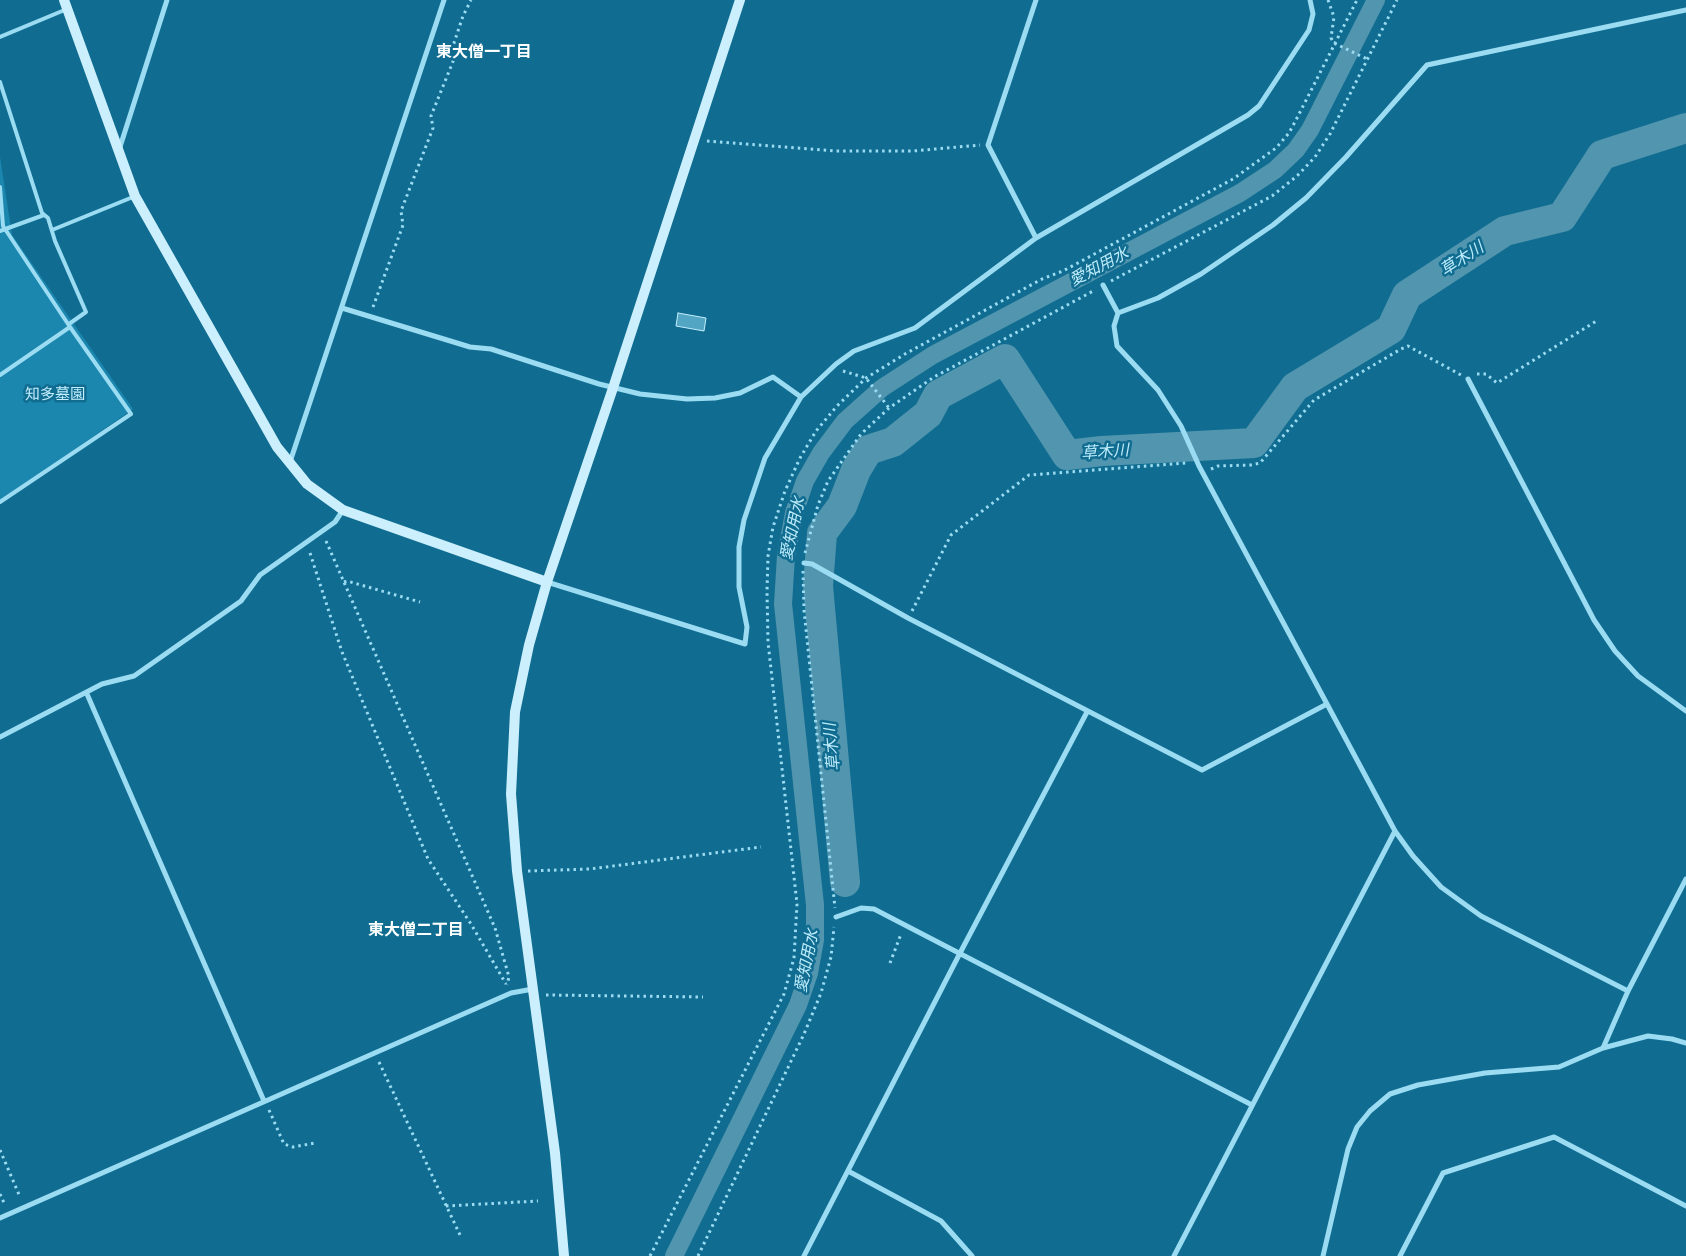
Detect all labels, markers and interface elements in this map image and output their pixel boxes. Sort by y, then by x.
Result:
district label: 東大僧一丁目 [436,42,532,62]
water label: 草木川 [1437,238,1487,280]
water label: 愛知用水 [1066,244,1132,290]
park label: 知多墓園 [25,385,85,403]
water label: 草木川 [1080,441,1130,463]
water label: 愛知用水 [777,496,809,562]
water label: 草木川 [820,722,844,772]
district label: 東大僧二丁目 [368,920,464,940]
water label: 愛知用水 [791,928,823,994]

